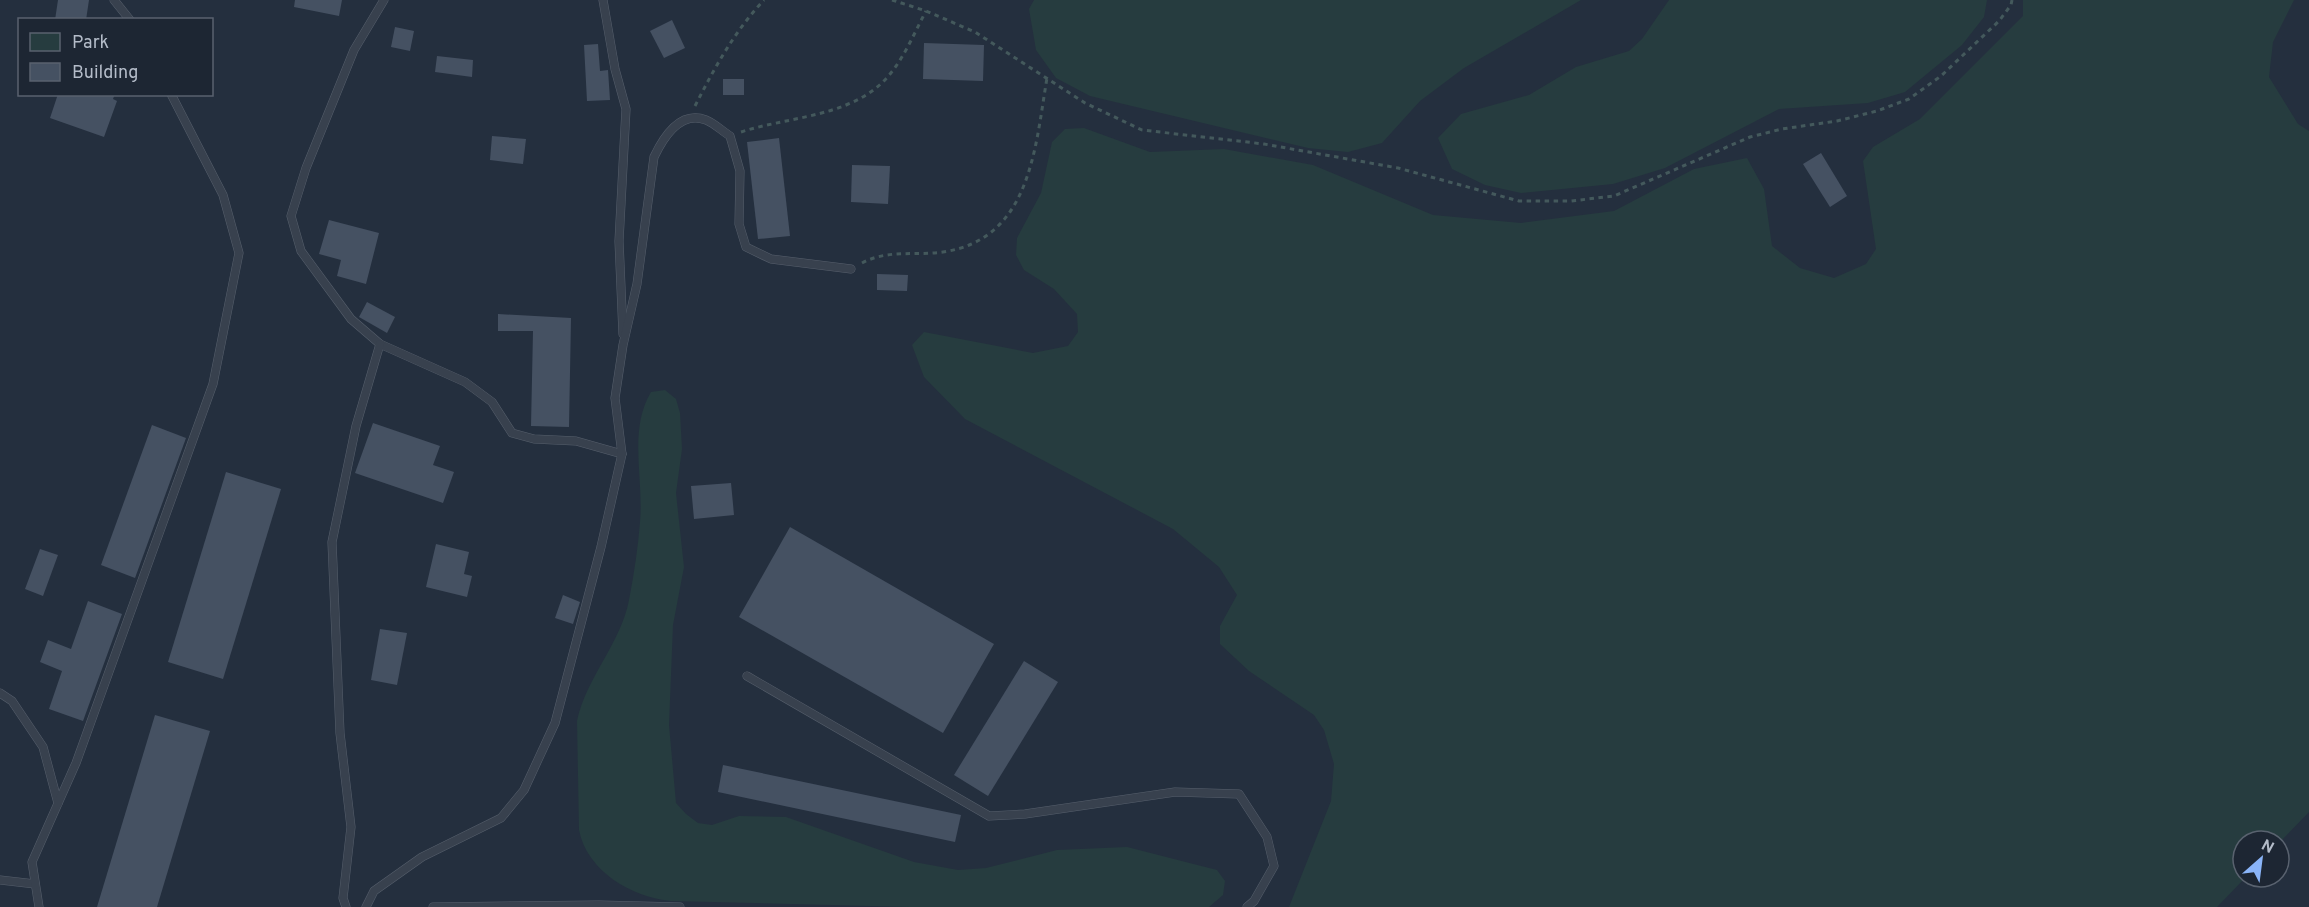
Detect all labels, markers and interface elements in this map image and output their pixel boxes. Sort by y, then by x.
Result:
legend [18,18,213,96]
text: Park [72,32,109,55]
text: Building [72,62,138,85]
north arrow [2231,829,2291,889]
text: N [2257,836,2277,859]

